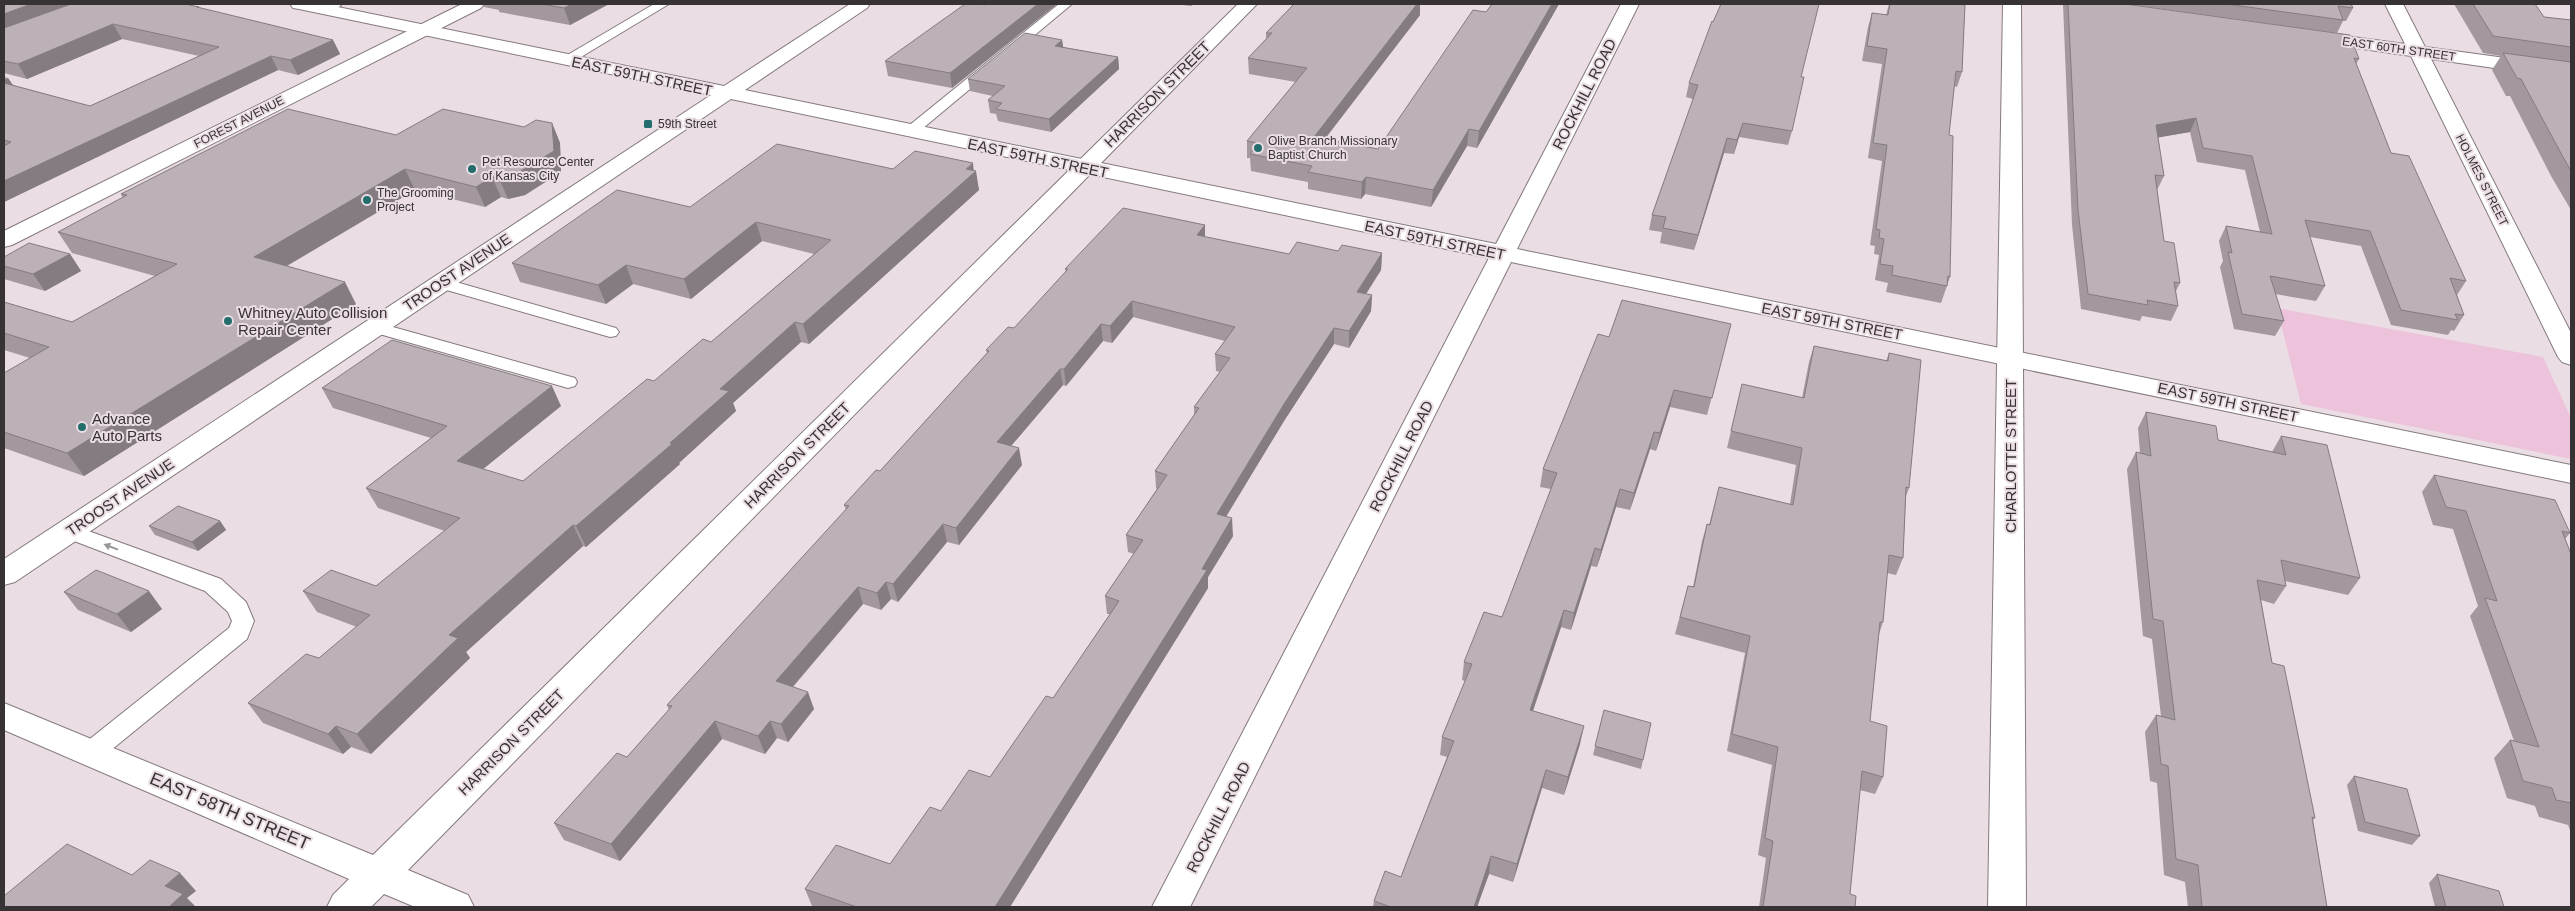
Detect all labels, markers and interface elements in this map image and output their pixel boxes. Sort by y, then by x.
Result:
street label: EAST 60TH STREET [2341,34,2457,64]
street label: ROCKHILL ROAD [1549,36,1619,152]
street label: HARRISON STREET [1101,38,1213,150]
street label: EAST 59TH STREET [570,53,714,99]
street label: FOREST AVENUE [191,93,287,151]
place label: 59th Street [658,117,717,131]
marker: 59th Street [642,118,654,130]
street label: HOLMES STREET [2453,132,2512,229]
place label: Olive Branch Missionary Baptist Church [1268,134,1397,162]
street label: EAST 59TH STREET [966,135,1110,181]
marker: Olive Branch Missionary Baptist Church [1252,142,1264,154]
place label: Pet Resource Center of Kansas City [482,155,594,183]
marker: Pet Resource Center of Kansas City [466,163,478,175]
place label: The Grooming Project [377,186,454,214]
marker: The Grooming Project [361,194,373,206]
street label: EAST 59TH STREET [1363,217,1507,263]
street label: TROOST AVENUE [400,230,514,314]
street label: EAST 59TH STREET [1760,299,1904,343]
place label: Whitney Auto Collision Repair Center [238,304,387,338]
marker: Whitney Auto Collision Repair Center [222,315,234,327]
street label: CHARLOTTE STREET [2002,379,2019,533]
street label: EAST 59TH STREET [2156,379,2300,425]
street label: ROCKHILL ROAD [1366,398,1436,514]
street label: HARRISON STREET [741,399,853,511]
place label: Advance Auto Parts [92,410,162,444]
marker: Advance Auto Parts [76,421,88,433]
street label: TROOST AVENUE [63,455,177,539]
one-way arrow [104,543,119,550]
street label: HARRISON STREET [455,686,567,798]
street label: ROCKHILL ROAD [1183,759,1253,875]
street label: EAST 58TH STREET [147,768,313,854]

